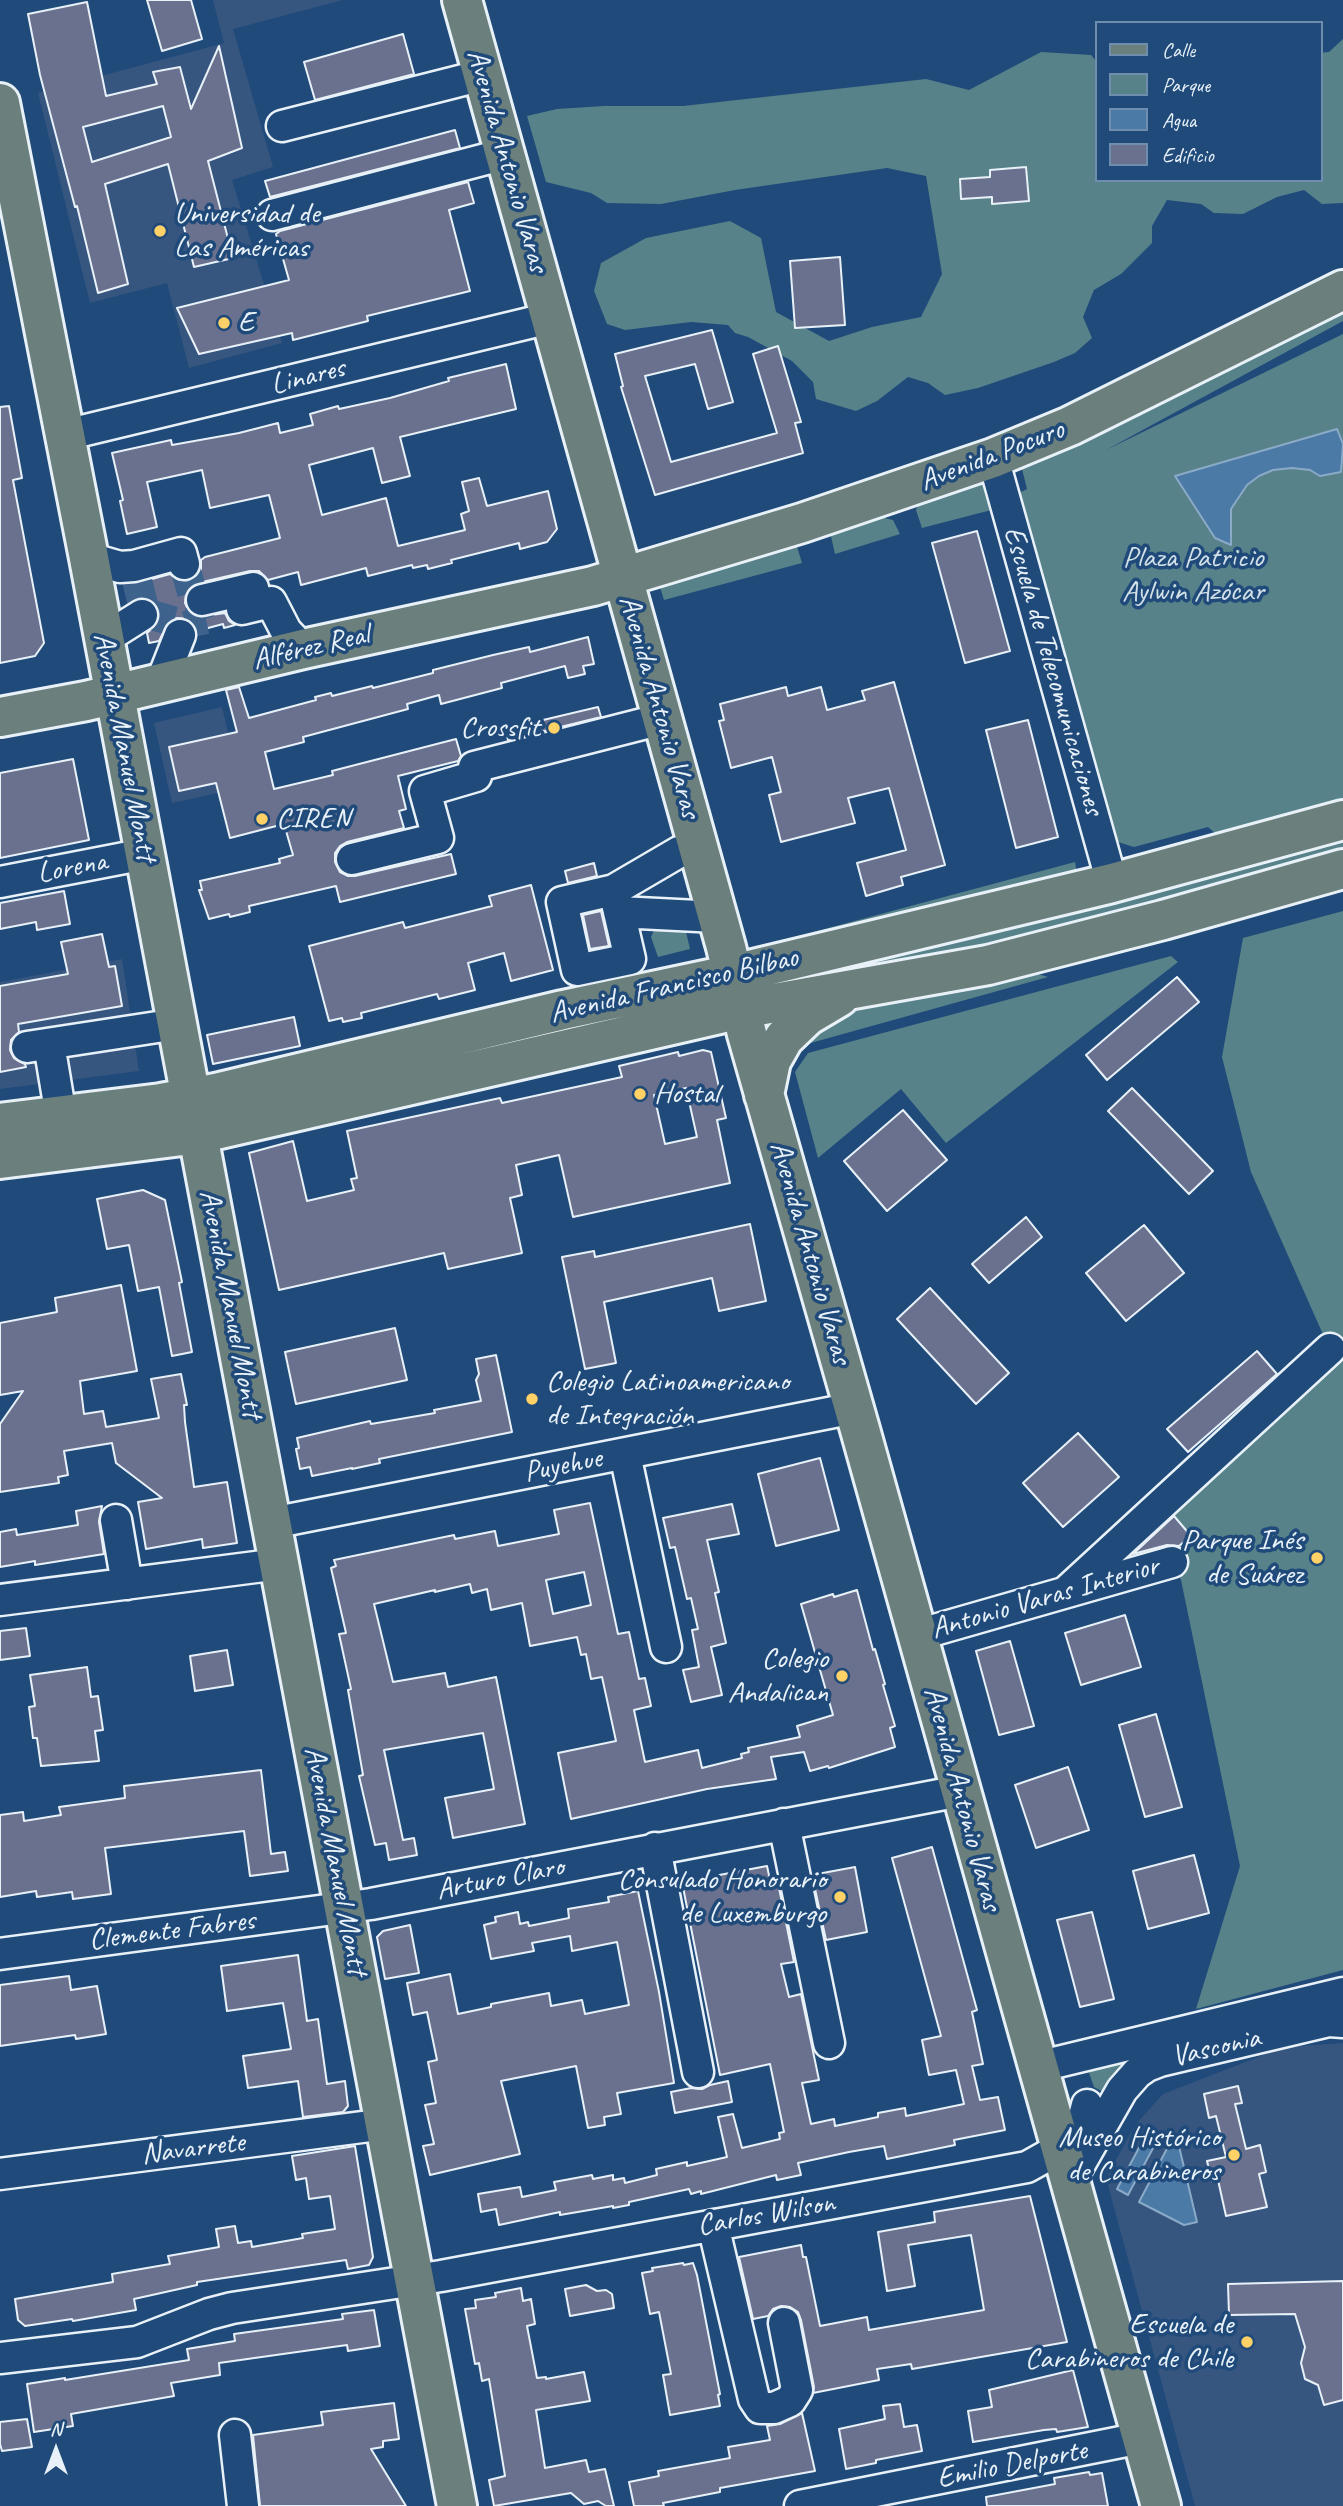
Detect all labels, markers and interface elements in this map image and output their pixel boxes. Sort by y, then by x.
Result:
legend [1094,21,1322,182]
text: Calle [1162,37,1195,63]
street label: Avenida Antonio Varas [458,45,556,277]
text: Parque [1162,72,1210,98]
text: Agua [1162,107,1196,133]
text: Edificio [1162,142,1214,168]
place label: Universidad de Las Américas [174,196,319,266]
marker: Universidad de Las Américas [152,223,168,239]
place label: E [238,305,254,341]
marker: E [216,315,232,331]
street label: Linares [267,350,349,404]
street label: Avenida Pocuro [915,412,1069,500]
street label: Escuela de Telecomunicaciones [995,522,1111,820]
park label: Plaza Patricio Aylwin Azócar [1122,540,1264,610]
street label: Avenida Antonio Varas [610,591,708,823]
street label: Alférez Real [249,617,373,679]
street label: Avenida Manuel Montt [84,630,164,864]
place label: Crossfit [460,710,540,746]
marker: Crossfit [546,720,562,736]
place label: CIREN [276,801,350,837]
marker: CIREN [254,811,270,827]
street label: Lorena [34,844,110,892]
street label: Avenida Francisco Bilbao [547,940,801,1032]
place label: Hostal [654,1076,719,1112]
marker: Hostal [632,1086,648,1102]
street label: Avenida Antonio Varas [761,1137,859,1369]
street label: Avenida Manuel Montt [190,1187,270,1421]
place label: Colegio Latinoamericano de Integración [546,1364,789,1434]
marker: Colegio Latinoamericano de Integración [524,1391,540,1407]
street label: Puyehue [521,1441,605,1491]
place label: Parque Inés de Suárez [1182,1523,1303,1594]
street label: Antonio Varas Interior [927,1548,1163,1648]
marker: Parque Inés de Suárez [1309,1550,1325,1566]
place label: Colegio Andalican [728,1641,828,1712]
marker: Colegio Andalican [834,1668,850,1684]
street label: Avenida Antonio Varas [915,1683,1009,1915]
street label: Avenida Manuel Montt [295,1744,375,1978]
street label: Arturo Claro [433,1849,567,1909]
place label: Consulado Honorario de Luxemburgo [618,1862,826,1932]
marker: Consulado Honorario de Luxemburgo [832,1889,848,1905]
street label: Clemente Fabres [87,1903,257,1959]
street label: Vasconia [1168,2020,1264,2076]
place label: Museo Histórico de Carabineros [1059,2120,1220,2190]
street label: Navarrete [139,2125,247,2173]
marker: Museo Histórico de Carabineros [1226,2147,1242,2163]
street label: Carlos Wilson [695,2185,837,2245]
place label: Escuela de Carabineros de Chile [1025,2307,1233,2378]
marker: Escuela de Carabineros de Chile [1239,2334,1255,2350]
north arrow [21,2415,91,2485]
text: N [50,2417,62,2441]
street label: Emilio Delporte [934,2433,1090,2497]

